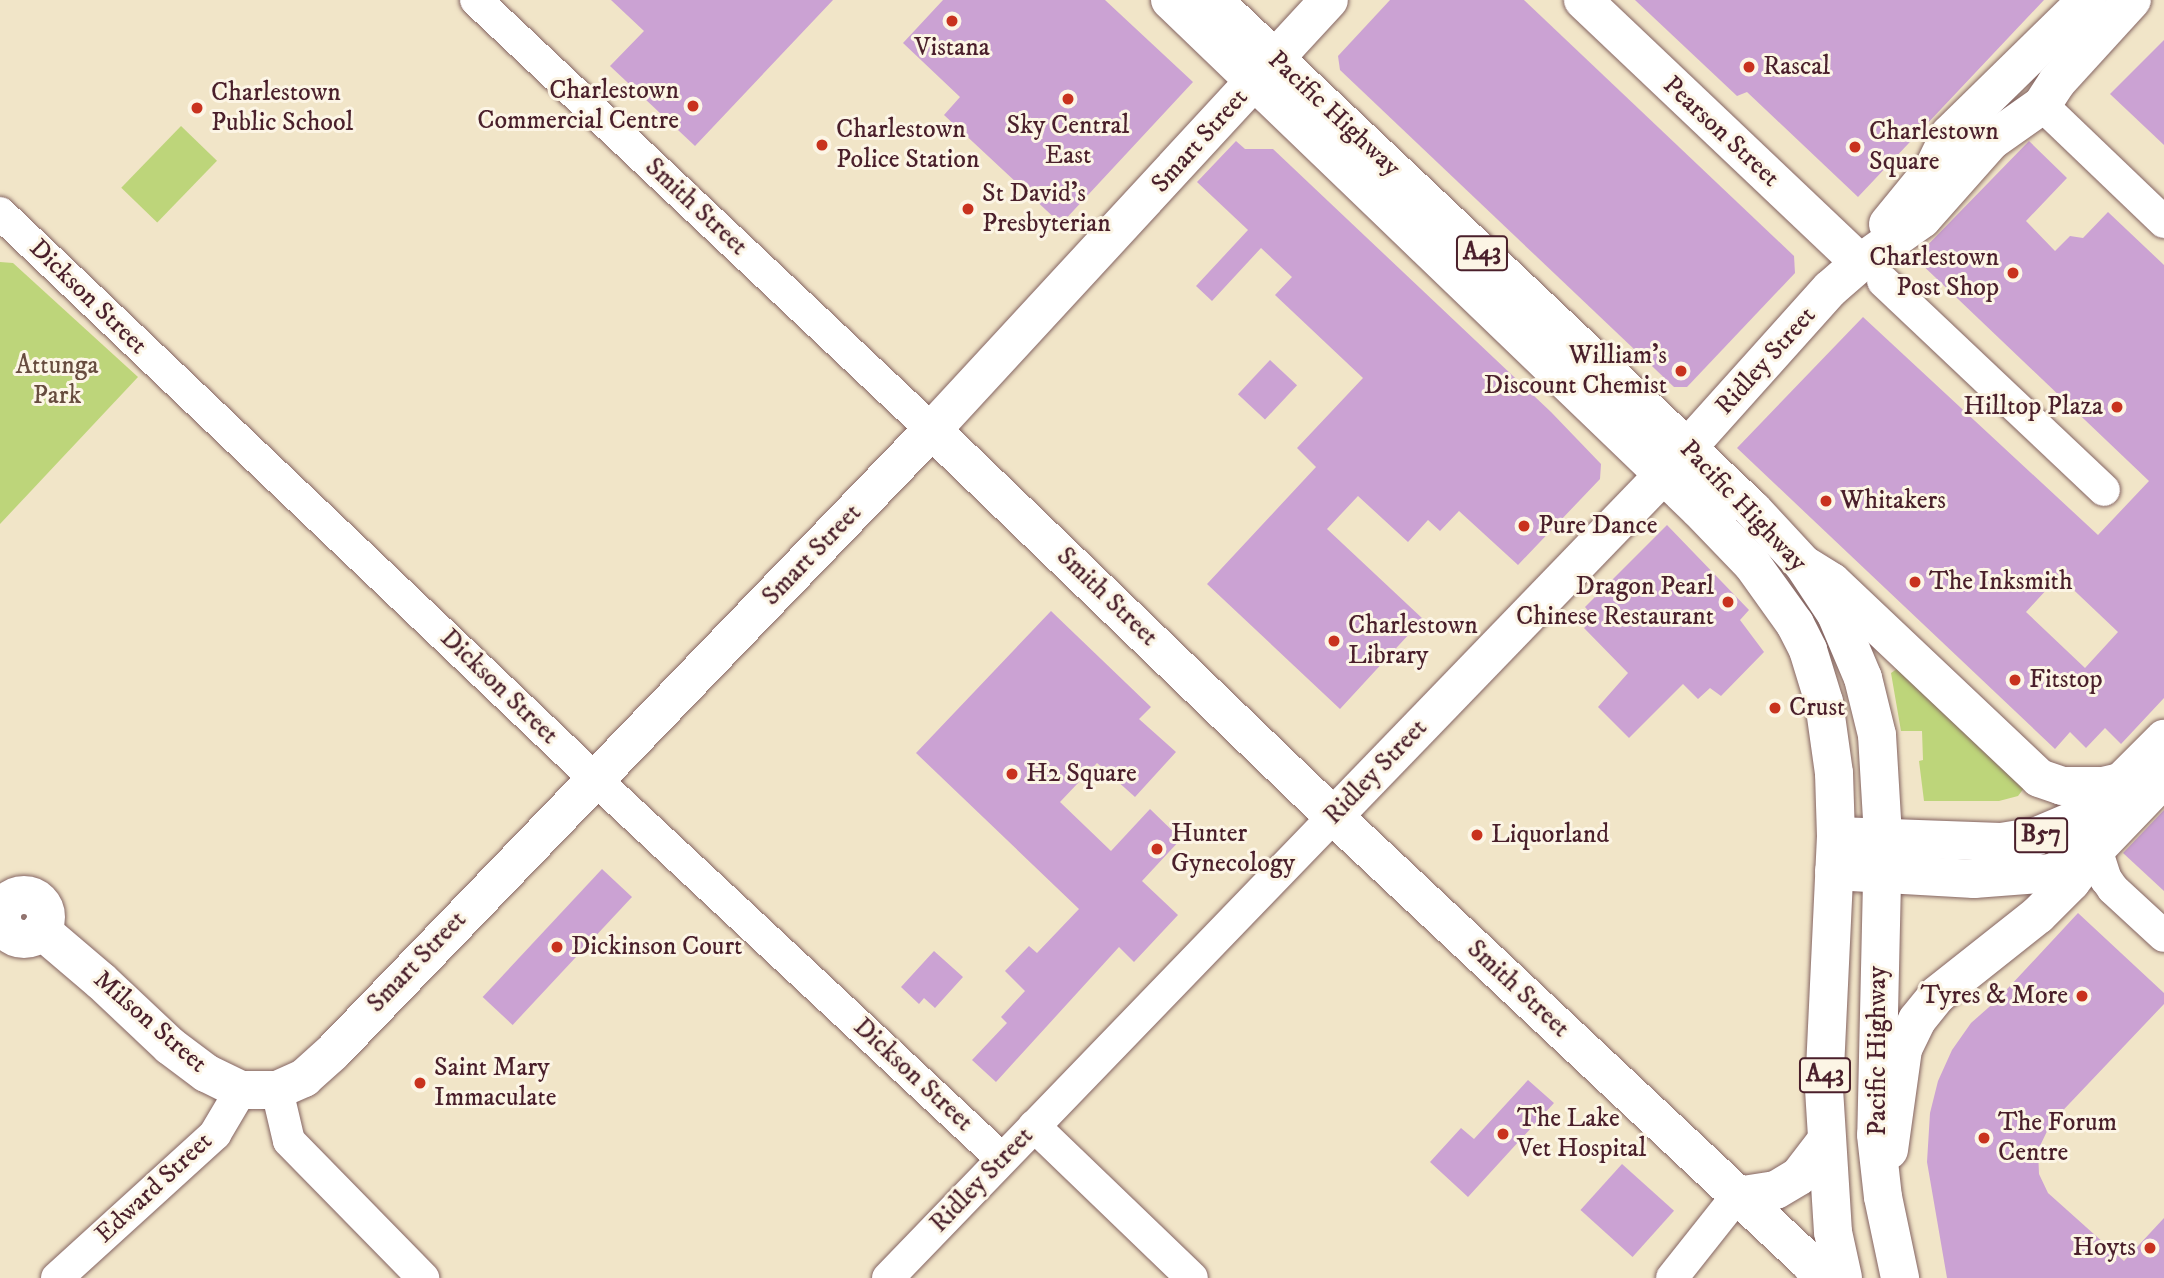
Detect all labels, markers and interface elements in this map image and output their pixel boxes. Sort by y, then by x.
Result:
marker: Vistana [944,13,960,29]
place label: Vistana [914,32,990,64]
street label: Pacific Highway [1261,45,1407,183]
place label: Rascal [1763,51,1830,83]
marker: Rascal [1741,59,1757,75]
street label: Pearson Street [1656,70,1786,194]
place label: Charlestown Commercial Centre [477,75,679,136]
place label: Charlestown Public School [211,77,353,138]
street label: Smart Street [1145,83,1255,199]
marker: Sky Central East [1060,91,1076,107]
marker: Charlestown Commercial Centre [685,98,701,114]
marker: Charlestown Public School [189,100,205,116]
place label: Sky Central East [1007,110,1129,172]
place label: Charlestown Police Station [836,114,979,176]
place label: Charlestown Square [1869,116,1999,178]
marker: Charlestown Police Station [814,137,830,153]
marker: Charlestown Square [1847,139,1863,155]
street label: Smith Street [638,152,754,262]
place label: St David’s Presbyterian [982,178,1111,240]
marker: St David’s Presbyterian [960,201,976,217]
road number: A43 [1456,232,1508,274]
street label: Dickson Street [22,233,154,361]
place label: Charlestown Post Shop [1869,242,1999,304]
marker: Charlestown Post Shop [2005,265,2021,281]
street label: Ridley Street [1709,300,1823,422]
place label: William’s Discount Chemist [1484,340,1667,402]
park label: Attunga Park [15,350,99,412]
marker: William’s Discount Chemist [1673,363,1689,379]
place label: Hilltop Plaza [1963,391,2103,423]
marker: Hilltop Plaza [2109,399,2125,415]
street label: Pacific Highway [1673,434,1813,578]
place label: Whitakers [1840,485,1946,517]
marker: Whitakers [1818,493,1834,509]
street label: Smart Street [756,498,868,612]
place label: Pure Dance [1538,510,1658,542]
marker: Pure Dance [1516,518,1532,534]
street label: Smith Street [1050,541,1164,653]
place label: The Inksmith [1929,566,2073,598]
place label: Dragon Pearl Chinese Restaurant [1516,571,1714,632]
marker: The Inksmith [1907,574,1923,590]
marker: Dragon Pearl Chinese Restaurant [1720,594,1736,610]
place label: Charlestown Library [1348,610,1478,672]
street label: Dickson Street [433,623,565,751]
marker: Charlestown Library [1326,633,1342,649]
place label: Fitstop [2029,664,2103,696]
marker: Fitstop [2007,672,2023,688]
place label: Crust [1789,692,1845,724]
marker: Crust [1767,700,1783,716]
street label: Ridley Street [1318,713,1434,831]
place label: H2 Square [1026,758,1137,790]
marker: H2 Square [1004,766,1020,782]
road number: B57 [2013,814,2069,856]
place label: Hunter Gynecology [1171,818,1295,880]
place label: Liquorland [1491,819,1609,851]
marker: Liquorland [1469,827,1485,843]
marker: Hunter Gynecology [1149,841,1165,857]
street label: Smart Street [361,905,473,1019]
place label: Dickinson Court [571,931,742,963]
street label: Smith Street [1460,934,1576,1044]
marker: Dickinson Court [549,939,565,955]
street label: Milson Street [87,964,213,1080]
street label: Pacific Highway [1862,966,1894,1136]
place label: Tyres & More [1921,980,2068,1012]
marker: Tyres & More [2074,988,2090,1004]
street label: Dickson Street [847,1012,979,1138]
place label: Saint Mary Immaculate [434,1052,557,1114]
road number: A43 [1799,1055,1851,1096]
marker: Saint Mary Immaculate [412,1075,428,1091]
place label: The Lake Vet Hospital [1517,1103,1646,1164]
place label: The Forum Centre [1998,1107,2117,1168]
street label: Ridley Street [924,1121,1040,1239]
street label: Edward Street [89,1126,219,1250]
marker: The Lake Vet Hospital [1495,1126,1511,1142]
marker: The Forum Centre [1976,1130,1992,1146]
place label: Hoyts [2073,1232,2136,1264]
marker: Hoyts [2142,1240,2158,1256]

